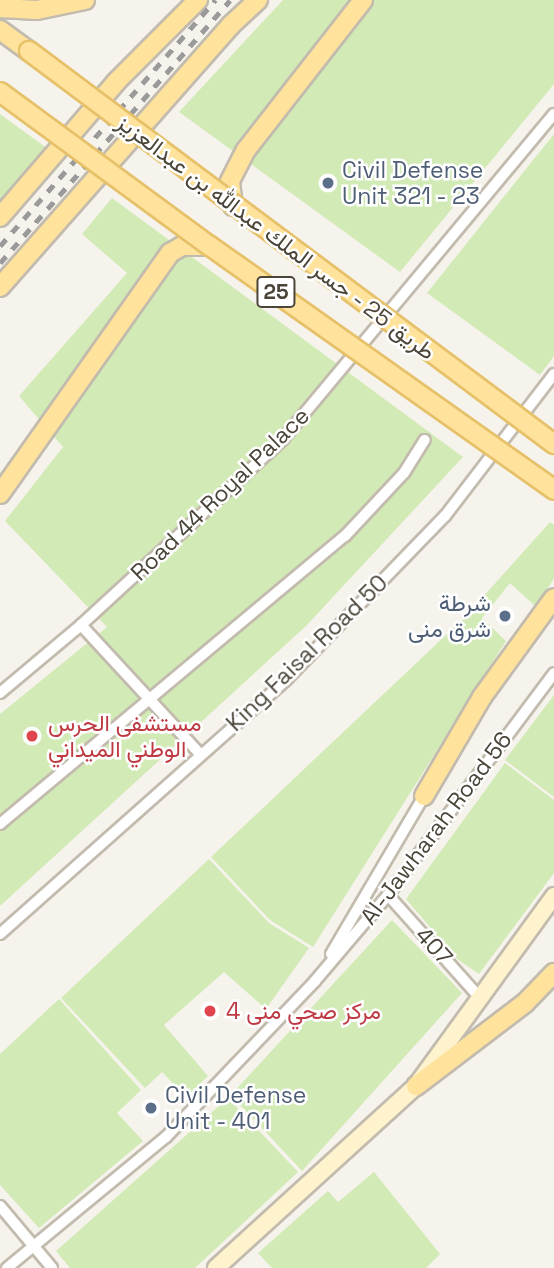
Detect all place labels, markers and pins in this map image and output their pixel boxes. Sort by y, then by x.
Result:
place label: Civil Defense Unit 321 - 23 [342,156,483,210]
marker: Civil Defense Unit 321 - 23 [320,175,336,191]
place label: شرطة شرق منى [408,589,491,643]
marker: شرطة شرق منى [497,608,513,624]
place label: مستشفى الحرس الوطني الميداني [48,709,202,763]
marker: مستشفى الحرس الوطني الميداني [22,726,42,746]
place label: مركز صحي منى 4 [226,997,381,1025]
marker: مركز صحي منى 4 [200,1001,220,1021]
place label: Civil Defense Unit - 401 [165,1081,306,1135]
marker: Civil Defense Unit - 401 [143,1100,159,1116]

